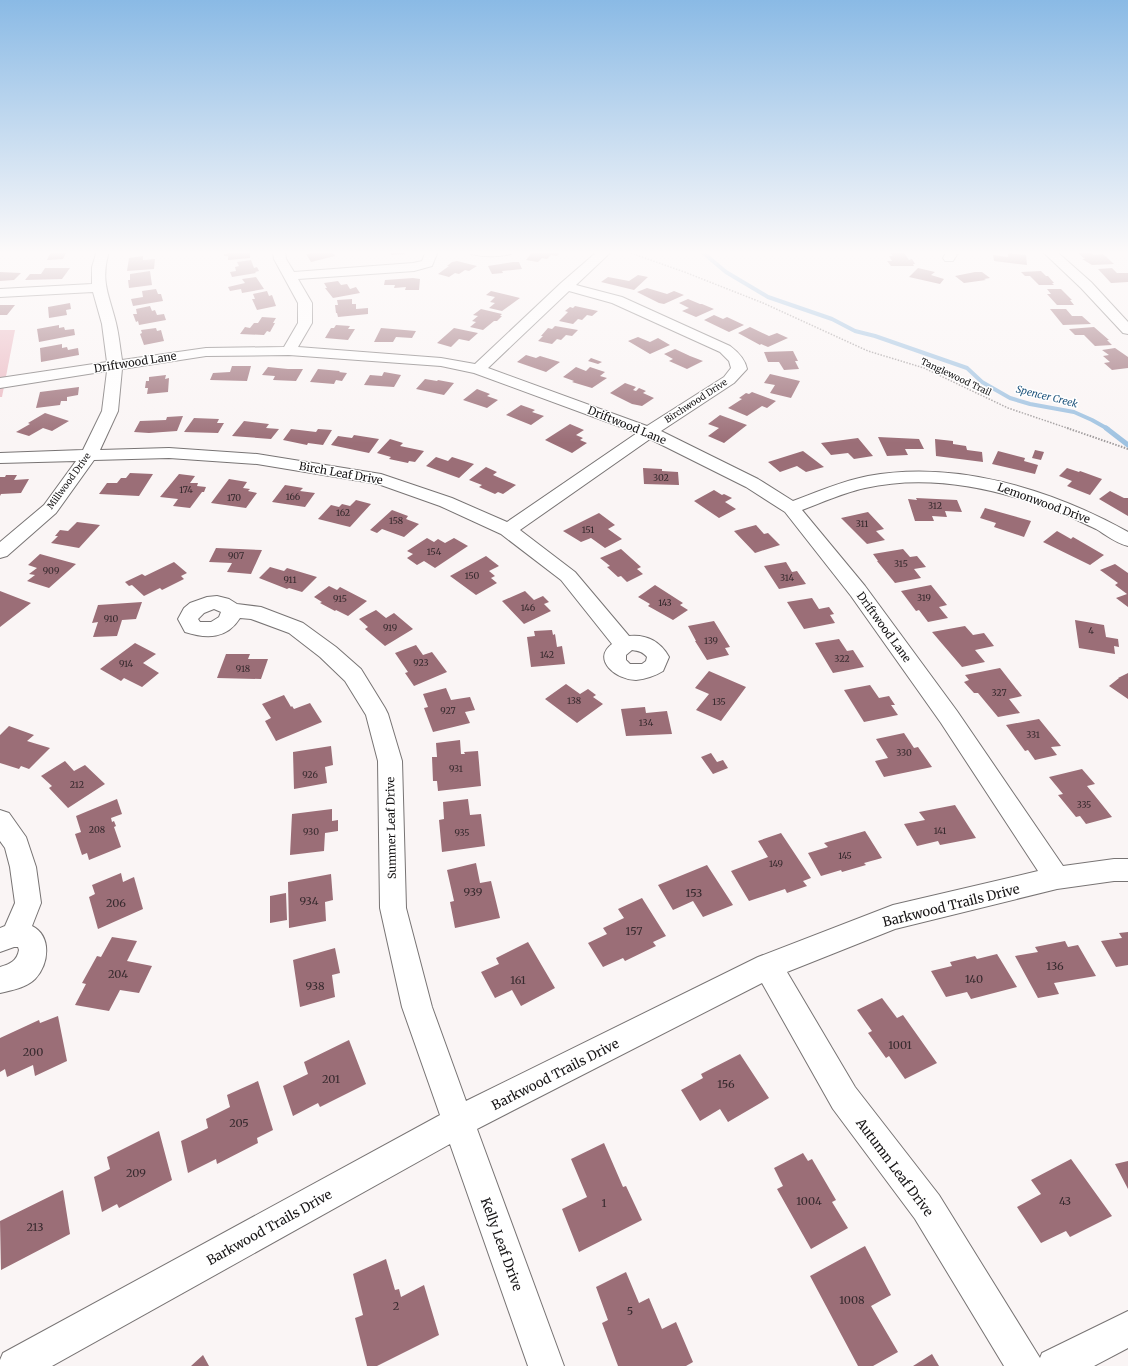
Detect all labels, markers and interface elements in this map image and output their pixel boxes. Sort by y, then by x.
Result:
street label: Driftwood Lane [93,349,178,375]
street label: Tanglewood Trail [919,355,993,398]
street label: Birchwood Drive [662,376,729,425]
water label: Spencer Creek [1015,383,1079,411]
street label: Driftwood Lane [586,403,669,447]
street label: Millwood Drive [45,450,93,511]
street label: Birch Leaf Drive [298,459,384,487]
house number: 302 [653,472,669,483]
street label: Lemonwood Drive [996,480,1092,526]
house number: 174 [179,484,193,495]
house number: 166 [286,491,301,502]
house number: 170 [227,492,241,503]
house number: 312 [928,500,942,511]
house number: 162 [336,507,350,518]
house number: 158 [389,515,403,526]
house number: 311 [856,518,868,529]
house number: 151 [582,524,594,535]
house number: 154 [427,546,442,557]
house number: 907 [228,550,244,561]
house number: 315 [894,558,908,569]
house number: 909 [43,565,59,576]
house number: 150 [465,570,480,581]
house number: 314 [780,572,794,583]
house number: 911 [284,574,296,585]
street label: Driftwood Lane [854,589,914,665]
house number: 319 [917,592,931,603]
house number: 915 [333,593,347,604]
house number: 143 [658,597,672,608]
house number: 146 [521,602,536,613]
house number: 910 [104,613,118,624]
house number: 919 [383,622,397,633]
house number: 4 [1088,625,1094,636]
house number: 139 [704,635,718,646]
house number: 142 [540,649,554,660]
house number: 322 [834,653,850,664]
house number: 923 [413,657,429,668]
house number: 914 [119,658,134,669]
house number: 918 [236,663,250,674]
house number: 327 [991,687,1007,698]
house number: 138 [567,695,581,706]
house number: 135 [712,696,726,707]
house number: 927 [440,705,456,716]
house number: 134 [639,717,654,728]
house number: 331 [1026,729,1040,740]
house number: 330 [896,747,912,758]
house number: 931 [449,763,463,774]
house number: 926 [302,769,318,780]
street label: Summer Leaf Drive [383,777,399,879]
house number: 212 [70,779,84,790]
house number: 335 [1077,799,1091,810]
house number: 208 [89,824,105,835]
house number: 141 [934,825,946,836]
house number: 930 [303,826,319,837]
house number: 935 [455,827,469,838]
house number: 145 [838,850,852,861]
house number: 149 [769,858,783,869]
street label: Barkwood Trails Drive [881,880,1022,931]
house number: 939 [464,885,483,899]
house number: 153 [686,886,702,900]
house number: 934 [299,894,319,908]
house number: 206 [106,896,126,910]
house number: 157 [626,924,642,938]
house number: 136 [1046,959,1064,973]
house number: 204 [108,967,128,981]
house number: 140 [965,972,983,986]
house number: 161 [510,973,526,987]
house number: 938 [306,979,325,993]
street label: Barkwood Trails Drive [489,1035,622,1114]
house number: 1001 [888,1038,912,1052]
house number: 200 [23,1045,43,1059]
house number: 201 [322,1072,340,1086]
house number: 156 [717,1077,735,1091]
street label: Autumn Leaf Drive [852,1114,937,1220]
house number: 205 [229,1116,249,1130]
house number: 209 [126,1166,146,1180]
street label: Barkwood Trails Drive [204,1186,335,1269]
house number: 1004 [796,1194,822,1208]
house number: 43 [1059,1194,1071,1208]
street label: Kelly Leaf Drive [477,1195,526,1293]
house number: 1 [602,1196,607,1210]
house number: 213 [26,1220,44,1234]
house number: 1008 [839,1293,865,1307]
house number: 2 [393,1299,399,1313]
house number: 5 [627,1304,633,1318]

